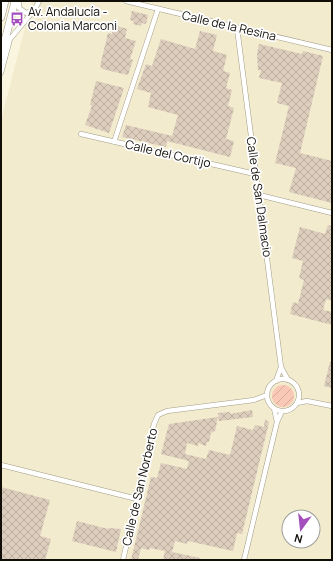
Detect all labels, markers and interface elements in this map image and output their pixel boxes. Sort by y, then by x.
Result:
place label: Av. Andalucía - Colonia Marconi [28,3,117,34]
street label: Calle de la Resina [180,6,278,45]
bus stop icon: Av. Andalucía - Colonia Marconi [9,11,25,27]
street label: Calle del Cortijo [124,135,213,172]
street label: Calle de San Dalmacio [243,136,276,258]
street label: Calle de San Norberto [118,426,161,547]
north arrow [281,509,321,549]
text: N [292,531,304,547]

